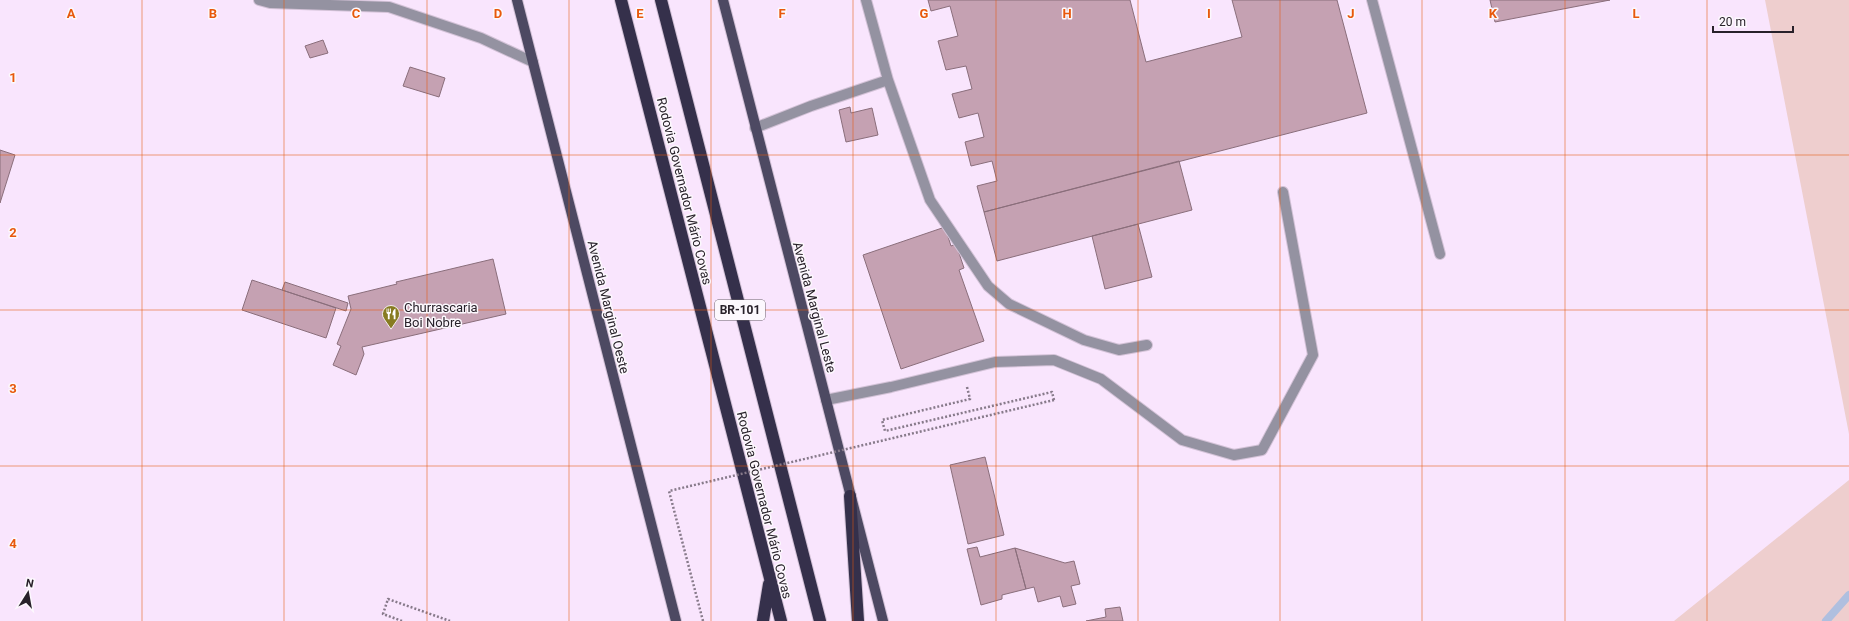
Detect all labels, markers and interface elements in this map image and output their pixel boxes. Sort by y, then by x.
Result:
text: A [67,6,76,21]
text: B [209,6,217,21]
text: C [352,6,361,21]
text: D [494,6,502,21]
text: E [636,6,644,21]
text: F [778,6,786,21]
text: G [920,6,929,21]
text: H [1062,6,1072,21]
text: I [1207,6,1211,21]
text: J [1347,6,1355,21]
text: K [1489,6,1498,21]
text: L [1632,6,1640,21]
scale bar [1713,8,1793,34]
text: 20 m [1719,15,1746,29]
text: 1 [9,70,17,85]
street label: Rodovia Governador Mário Covas [654,96,715,287]
text: 2 [9,225,17,240]
street label: Avenida Marginal Oeste [585,239,632,375]
street label: Avenida Marginal Leste [790,240,839,374]
place label: Churrascaria Boi Nobre [404,300,478,330]
road number: BR-101 [715,300,765,320]
restaurant icon: Churrascaria Boi Nobre [381,304,401,329]
text: 3 [9,381,17,396]
street label: Rodovia Governador Mário Covas [734,410,795,601]
text: 4 [9,536,17,551]
north arrow [8,573,48,613]
text: N [25,577,35,591]

